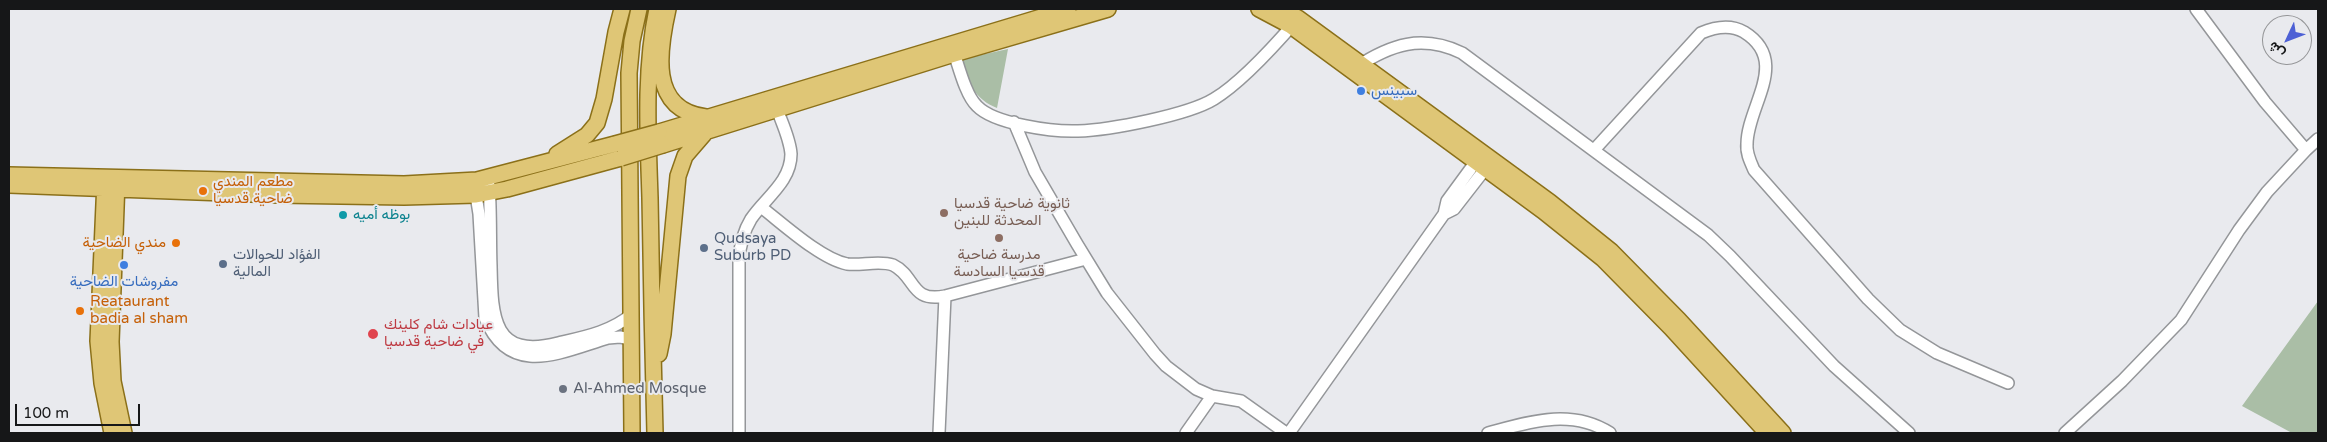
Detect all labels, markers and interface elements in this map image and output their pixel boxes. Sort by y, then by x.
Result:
north arrow [2262,15,2312,65]
text: ش [2264,38,2288,62]
place label: سبينس [1371,82,1417,100]
marker: سبينس [1355,85,1367,97]
place label: مطعم المندي ضاحية قدسيا [213,173,293,208]
marker: مطعم المندي ضاحية قدسيا [197,185,209,197]
place label: ثانوية ضاحية قدسيا المحدثة للبنين [954,195,1070,230]
place label: بوظه أميه [353,206,410,224]
marker: ثانوية ضاحية قدسيا المحدثة للبنين [938,207,950,219]
marker: بوظه أميه [337,209,349,221]
place label: Qudsaya Suburb PD [714,230,791,265]
marker: مدرسة ضاحية قدسيا السادسة [993,232,1005,244]
place label: مندي الضاحية [83,234,166,252]
marker: مندي الضاحية [170,237,182,249]
marker: Qudsaya Suburb PD [698,242,710,254]
place label: الفؤاد للحوالات المالية [233,246,321,281]
place label: مدرسة ضاحية قدسيا السادسة [953,246,1045,281]
marker: الفؤاد للحوالات المالية [217,258,229,270]
marker: مفروشات الضاحية [118,259,130,271]
place label: مفروشات الضاحية [70,273,178,291]
place label: Reataurant badia al sham [90,293,188,328]
marker: Reataurant badia al sham [74,305,86,317]
place label: عيادات شام كلينك في ضاحية قدسيا [384,316,493,351]
marker: عيادات شام كلينك في ضاحية قدسيا [366,327,380,341]
place label: Al-Ahmed Mosque [573,380,706,398]
marker: Al-Ahmed Mosque [557,383,569,395]
scale bar [18,394,142,426]
text: 100 m [23,404,69,422]

